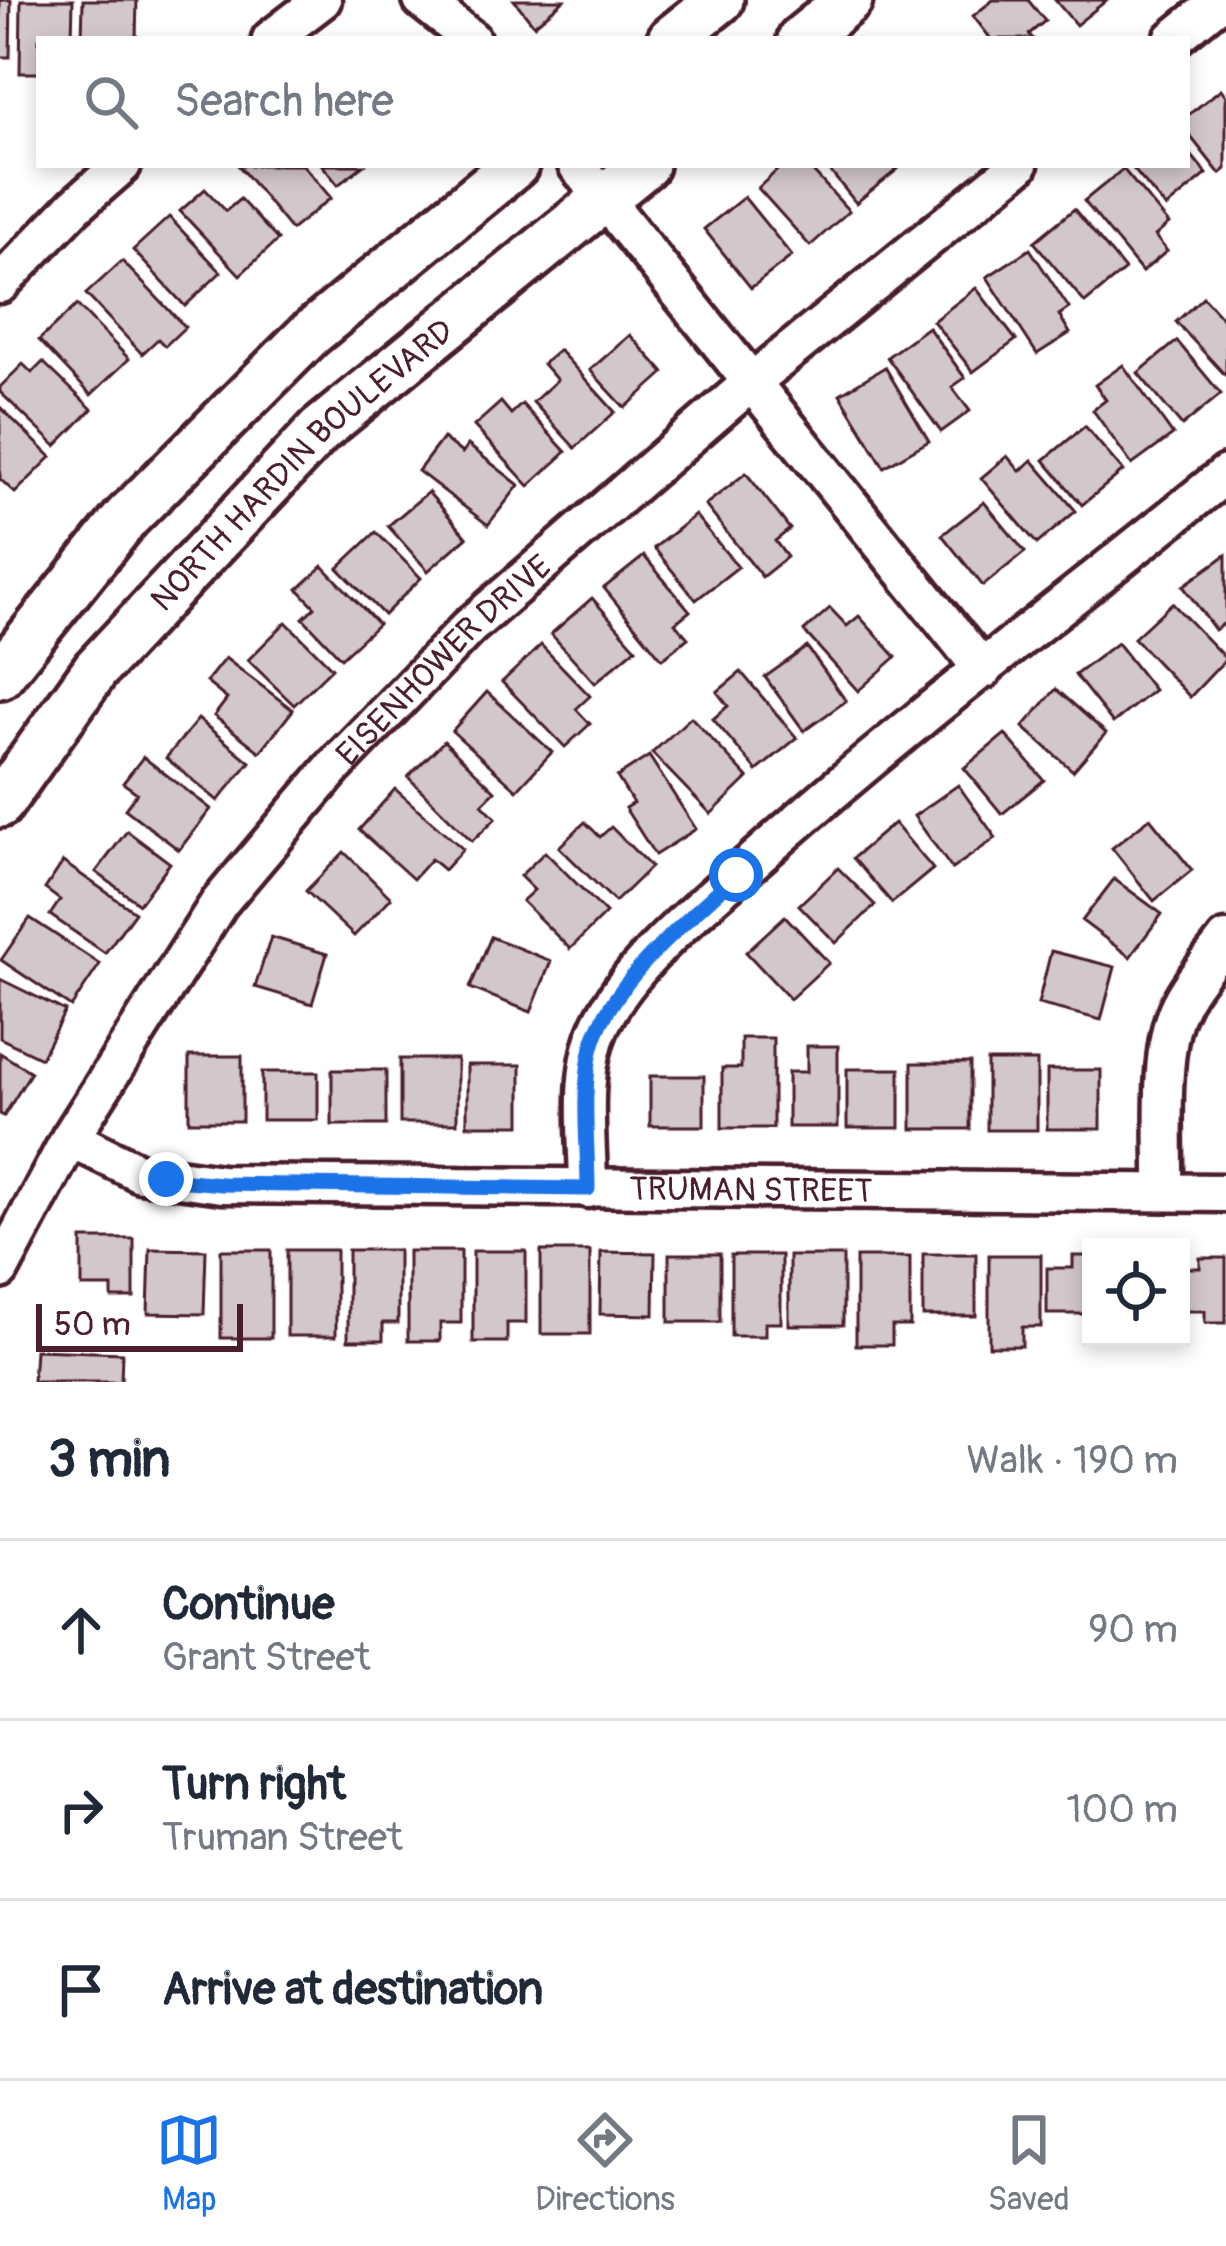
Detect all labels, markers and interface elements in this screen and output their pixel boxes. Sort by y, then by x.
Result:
search box [36,36,1190,168]
icon: search [78,69,144,135]
text: Search here [174,74,394,130]
street label: NORTH HARDIN BOULEVARD [142,311,462,620]
street label: EISENHOWER DRIVE [328,546,560,775]
route start [709,848,763,902]
route end [139,1152,193,1206]
street label: TRUMAN STREET [629,1169,873,1212]
map controls [1082,1238,1190,1346]
button: locate [1082,1238,1190,1346]
scale bar [36,1298,243,1351]
text: 50 m [54,1304,131,1345]
text: 3 min [48,1428,170,1492]
text: Walk · 190 m [966,1436,1178,1485]
text: Continue [162,1577,335,1633]
icon: ahead [48,1597,114,1663]
text: 90 m [1088,1605,1178,1654]
text: Grant Street [162,1633,370,1682]
text: Turn right [162,1757,346,1813]
icon: right [48,1777,114,1843]
text: 100 m [1066,1785,1178,1834]
text: Truman Street [162,1813,403,1862]
icon: arrive [48,1957,114,2023]
text: Arrive at destination [162,1962,543,2018]
tab: Map [156,2107,222,2220]
tab: Directions [535,2107,675,2220]
tab: Saved [988,2107,1070,2220]

